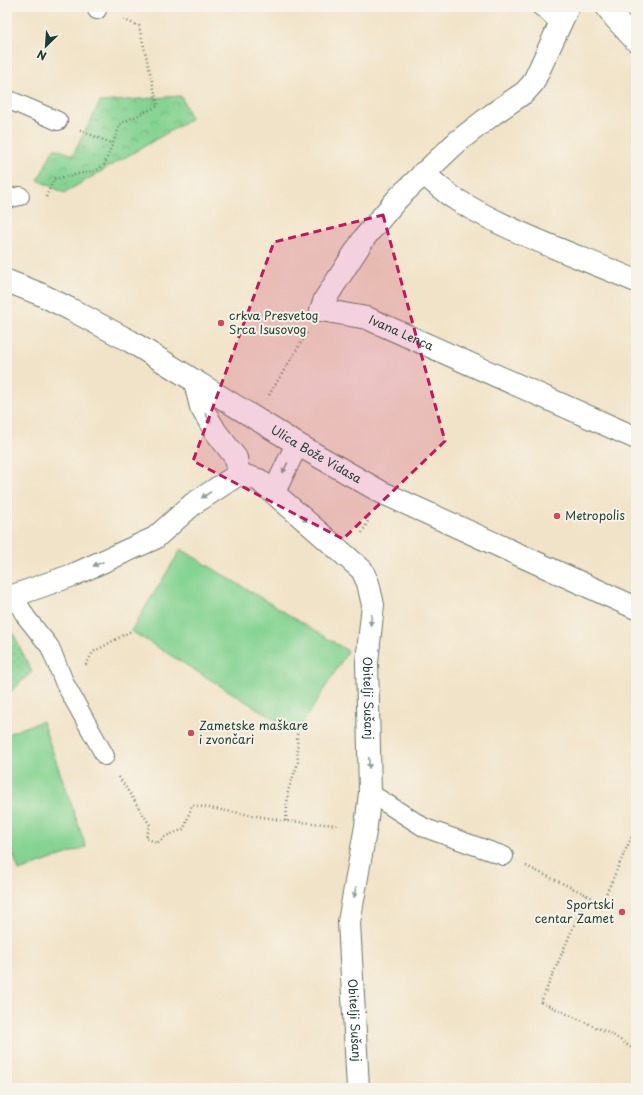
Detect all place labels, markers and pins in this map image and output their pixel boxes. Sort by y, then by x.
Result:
place label: crkva Presvetog Srca Isusovog [229,306,319,338]
marker: crkva Presvetog Srca Isusovog [216,318,226,328]
place label: Metropolis [565,506,625,524]
marker: Metropolis [552,511,562,521]
place label: Zametske maškare i zvončari [199,716,308,748]
marker: Zametske maškare i zvončari [186,728,196,738]
place label: Sportski centar Zamet [535,895,614,927]
marker: Sportski centar Zamet [617,907,627,917]

